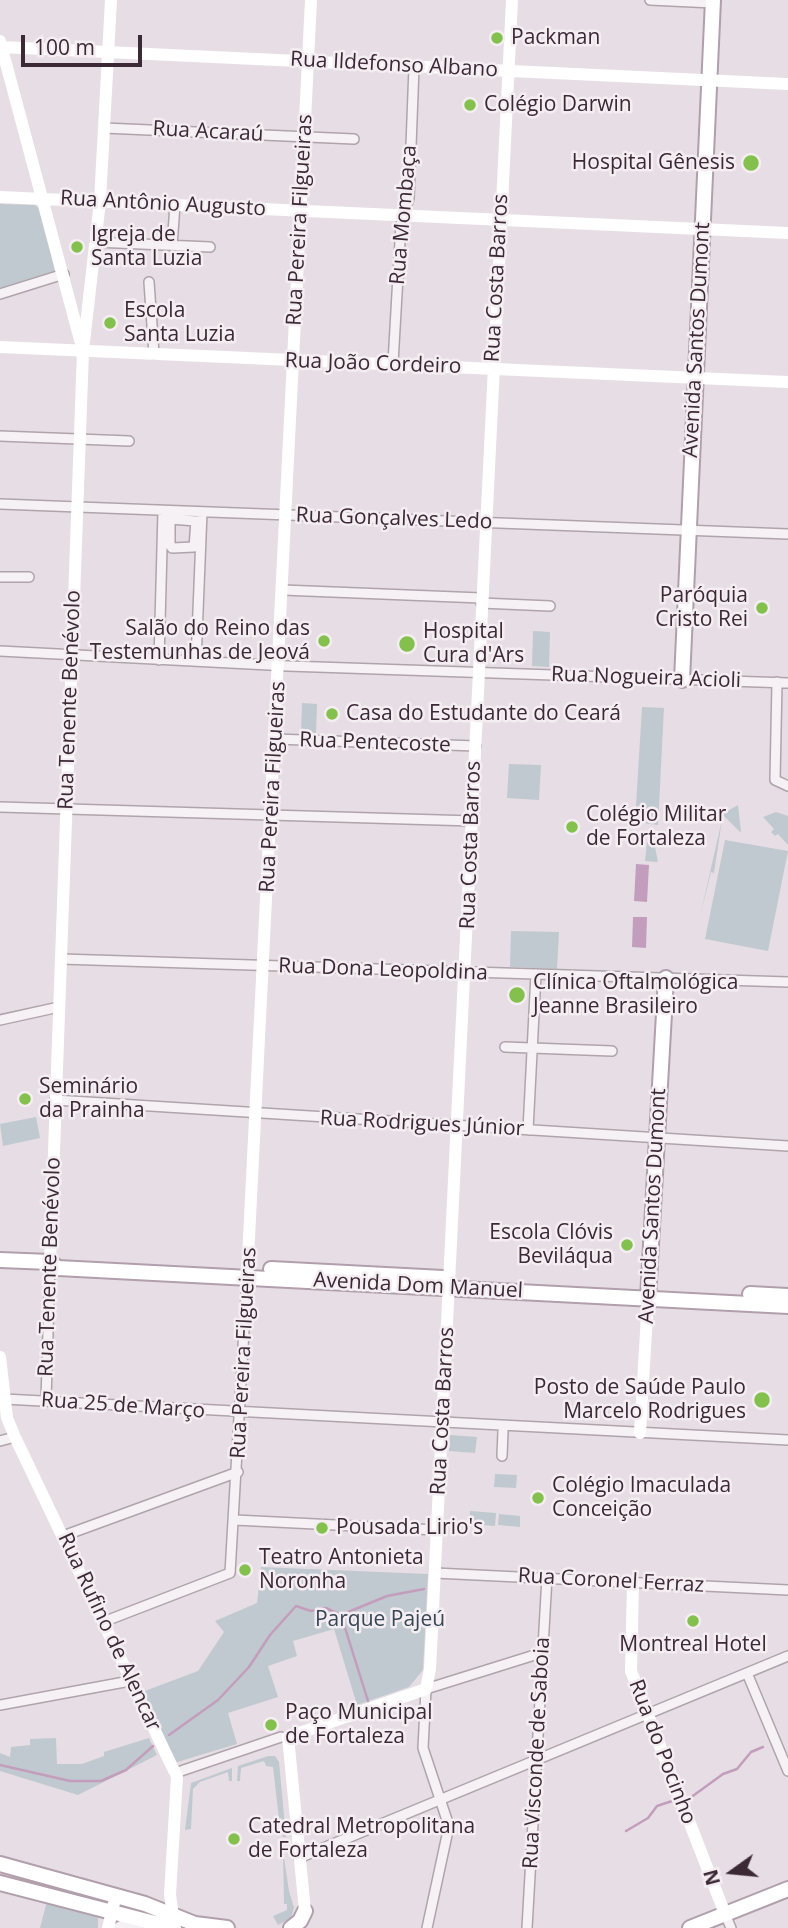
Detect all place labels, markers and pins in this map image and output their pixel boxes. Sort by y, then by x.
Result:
place label: Packman [511,25,600,51]
marker: Packman [489,30,505,46]
place label: Colégio Darwin [484,92,632,118]
marker: Colégio Darwin [462,97,478,113]
place label: Hospital Gênesis [572,150,735,176]
marker: Hospital Gênesis [741,153,761,173]
place label: Igreja de Santa Luzia [91,222,202,272]
marker: Igreja de Santa Luzia [69,239,85,255]
place label: Escola Santa Luzia [124,298,235,348]
marker: Escola Santa Luzia [102,315,118,331]
place label: Paróquia Cristo Rei [655,583,748,633]
marker: Paróquia Cristo Rei [754,600,770,616]
place label: Salão do Reino das Testemunhas de Jeová [90,616,310,666]
place label: Hospital Cura d'Ars [423,619,524,669]
marker: Salão do Reino das Testemunhas de Jeová [316,633,332,649]
marker: Hospital Cura d'Ars [397,634,417,654]
place label: Casa do Estudante do Ceará [346,701,621,727]
marker: Casa do Estudante do Ceará [324,706,340,722]
place label: Colégio Militar de Fortaleza [586,802,726,852]
marker: Colégio Militar de Fortaleza [564,819,580,835]
place label: Clínica Oftalmológica Jeanne Brasileiro [533,970,738,1020]
marker: Clínica Oftalmológica Jeanne Brasileiro [507,985,527,1005]
place label: Seminário da Prainha [39,1074,145,1124]
marker: Seminário da Prainha [17,1091,33,1107]
place label: Escola Clóvis Beviláqua [489,1220,613,1270]
marker: Escola Clóvis Beviláqua [619,1237,635,1253]
place label: Posto de Saúde Paulo Marcelo Rodrigues [534,1375,746,1425]
marker: Posto de Saúde Paulo Marcelo Rodrigues [752,1390,772,1410]
place label: Colégio Imaculada Conceição [552,1473,731,1523]
marker: Colégio Imaculada Conceição [530,1490,546,1506]
place label: Pousada Lirio's [336,1515,483,1541]
marker: Pousada Lirio's [314,1520,330,1536]
place label: Teatro Antonieta Noronha [259,1545,424,1595]
marker: Teatro Antonieta Noronha [237,1562,253,1578]
marker: Montreal Hotel [685,1613,701,1629]
place label: Montreal Hotel [619,1632,767,1658]
place label: Paço Municipal de Fortaleza [285,1700,433,1750]
marker: Paço Municipal de Fortaleza [263,1717,279,1733]
place label: Catedral Metropolitana de Fortaleza [248,1814,475,1864]
marker: Catedral Metropolitana de Fortaleza [226,1831,242,1847]

